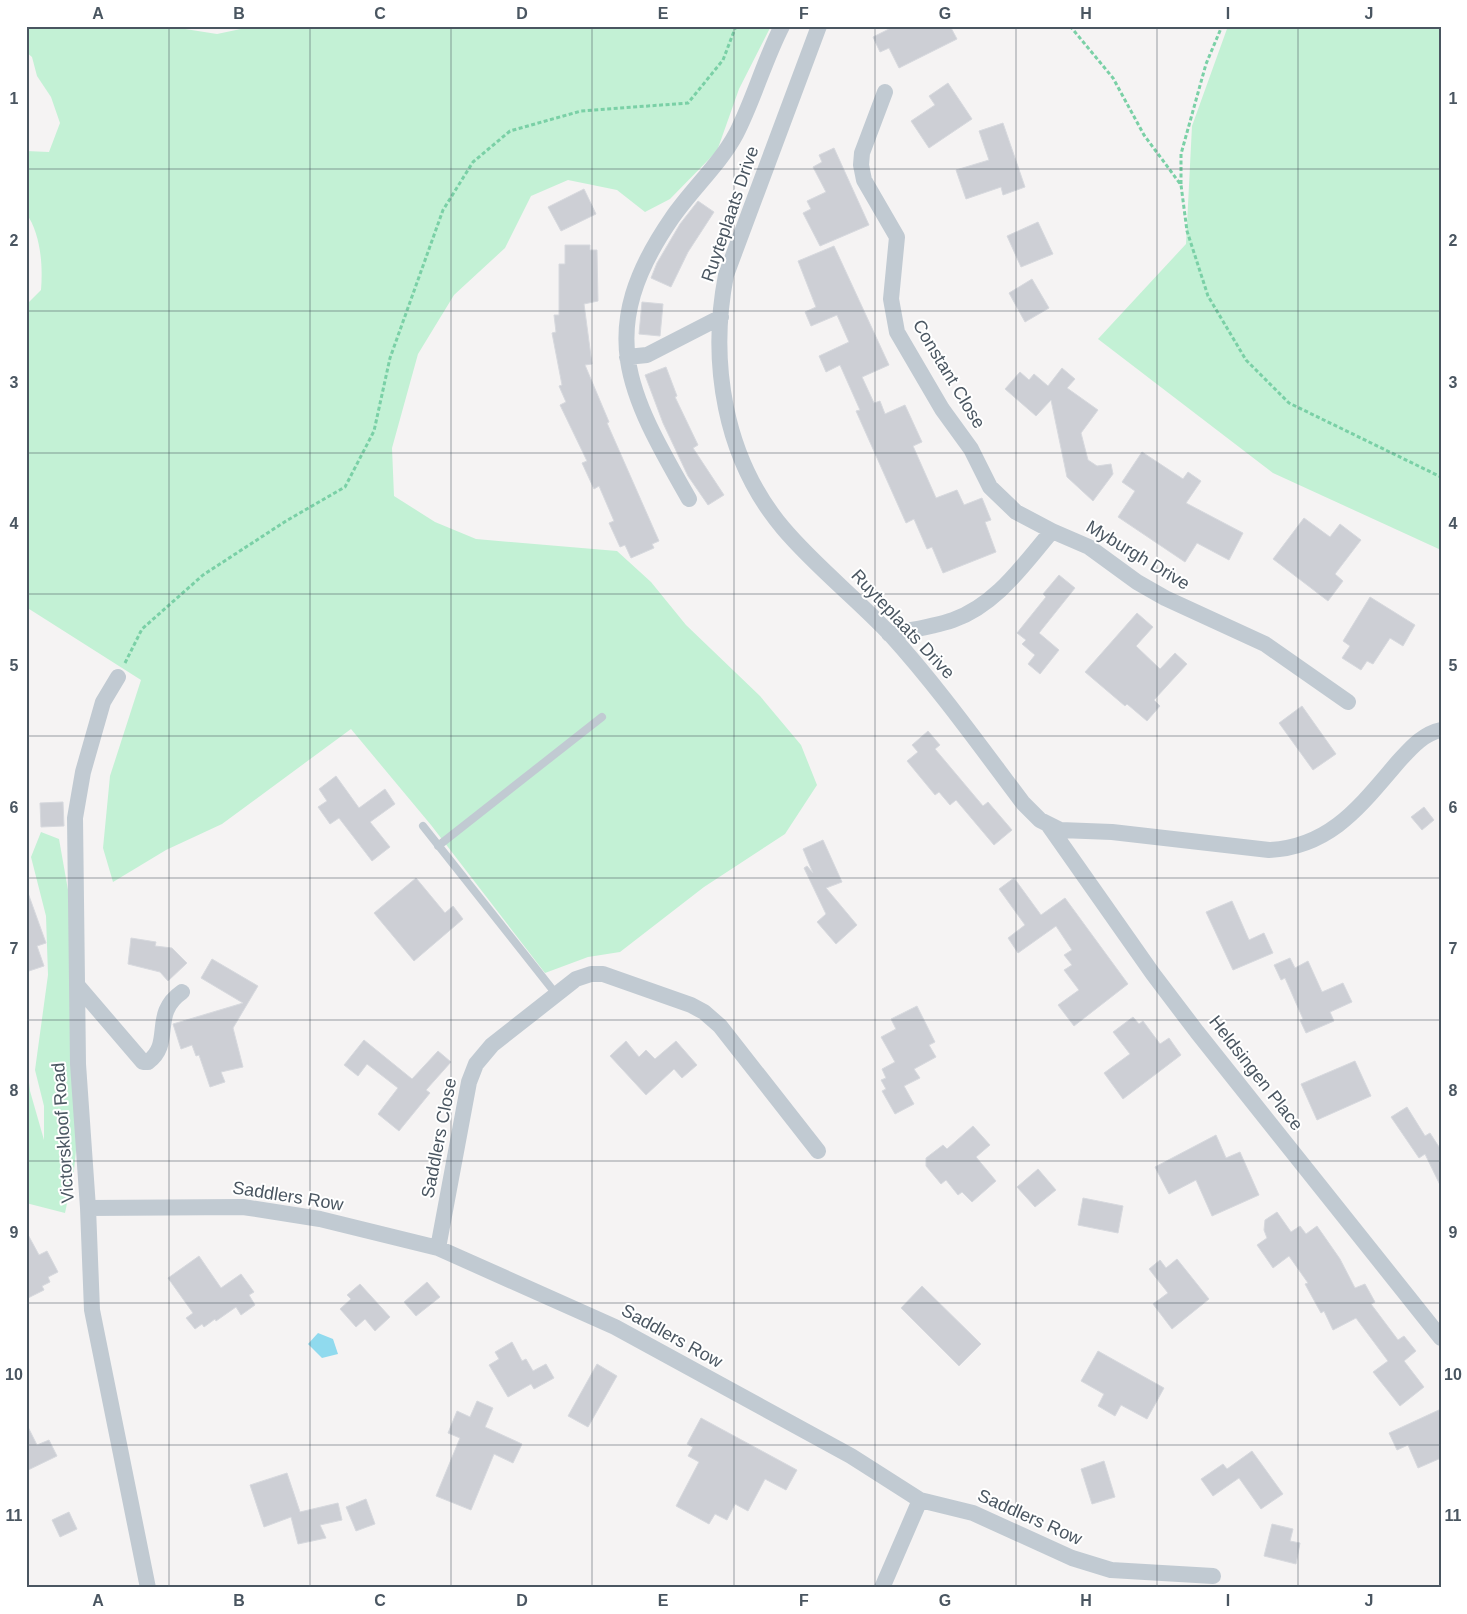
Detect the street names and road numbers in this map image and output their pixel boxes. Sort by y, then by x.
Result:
street label: Ruyteplaats Drive [697,144,763,284]
street label: Constant Close [909,316,989,432]
street label: Myburgh Drive [1083,516,1193,594]
street label: Ruyteplaats Drive [847,565,959,683]
street label: Heldsingen Place [1205,1012,1307,1134]
street label: Victorskloof Road [48,1062,78,1204]
street label: Saddlers Close [418,1076,460,1200]
street label: Saddlers Row [231,1177,346,1215]
street label: Saddlers Row [618,1300,727,1372]
street label: Saddlers Row [975,1485,1086,1549]

